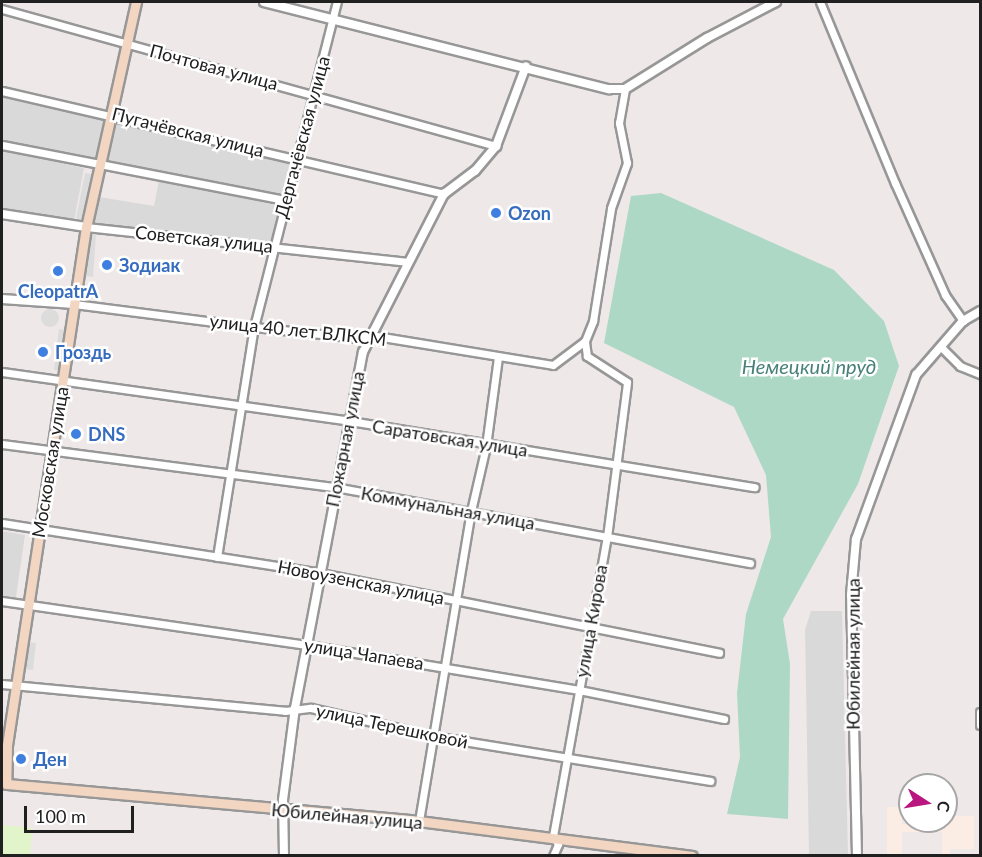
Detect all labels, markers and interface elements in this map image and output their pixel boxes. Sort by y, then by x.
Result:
street label: Почтовая улица [148,39,280,95]
street label: Дергачёвская улица [270,54,334,220]
street label: Пугачёвская улица [110,103,266,161]
place label: Ozon [508,202,551,224]
marker: Ozon [489,206,503,220]
street label: Советская улица [134,221,274,257]
place label: Зодиак [119,254,180,276]
marker: Зодиак [100,258,114,272]
marker: CleopatrA [51,264,65,278]
place label: CleopatrA [18,280,98,302]
street label: улица 40 лет ВЛКСМ [208,310,388,350]
place label: Гроздь [55,341,111,363]
marker: Гроздь [36,345,50,359]
water label: Немецкий пруд [742,354,876,378]
street label: Пожарная улица [321,369,369,509]
street label: Московская улица [27,385,73,539]
street label: Саратовская улица [371,415,529,461]
place label: DNS [88,423,125,445]
marker: DNS [69,427,83,441]
street label: Коммунальная улица [359,482,537,534]
street label: Новоузенская улица [276,555,446,609]
street label: улица Кирова [570,563,612,679]
street label: Юбилейная улица [842,578,864,730]
street label: улица Чапаева [303,634,425,674]
street label: улица Терешковой [314,699,470,753]
place label: Ден [33,748,67,770]
marker: Ден [14,752,28,766]
north arrow [898,773,958,833]
scale bar [27,794,136,832]
street label: Юбилейная улица [270,799,424,833]
text: С [934,799,955,814]
text: 100 m [35,805,86,827]

